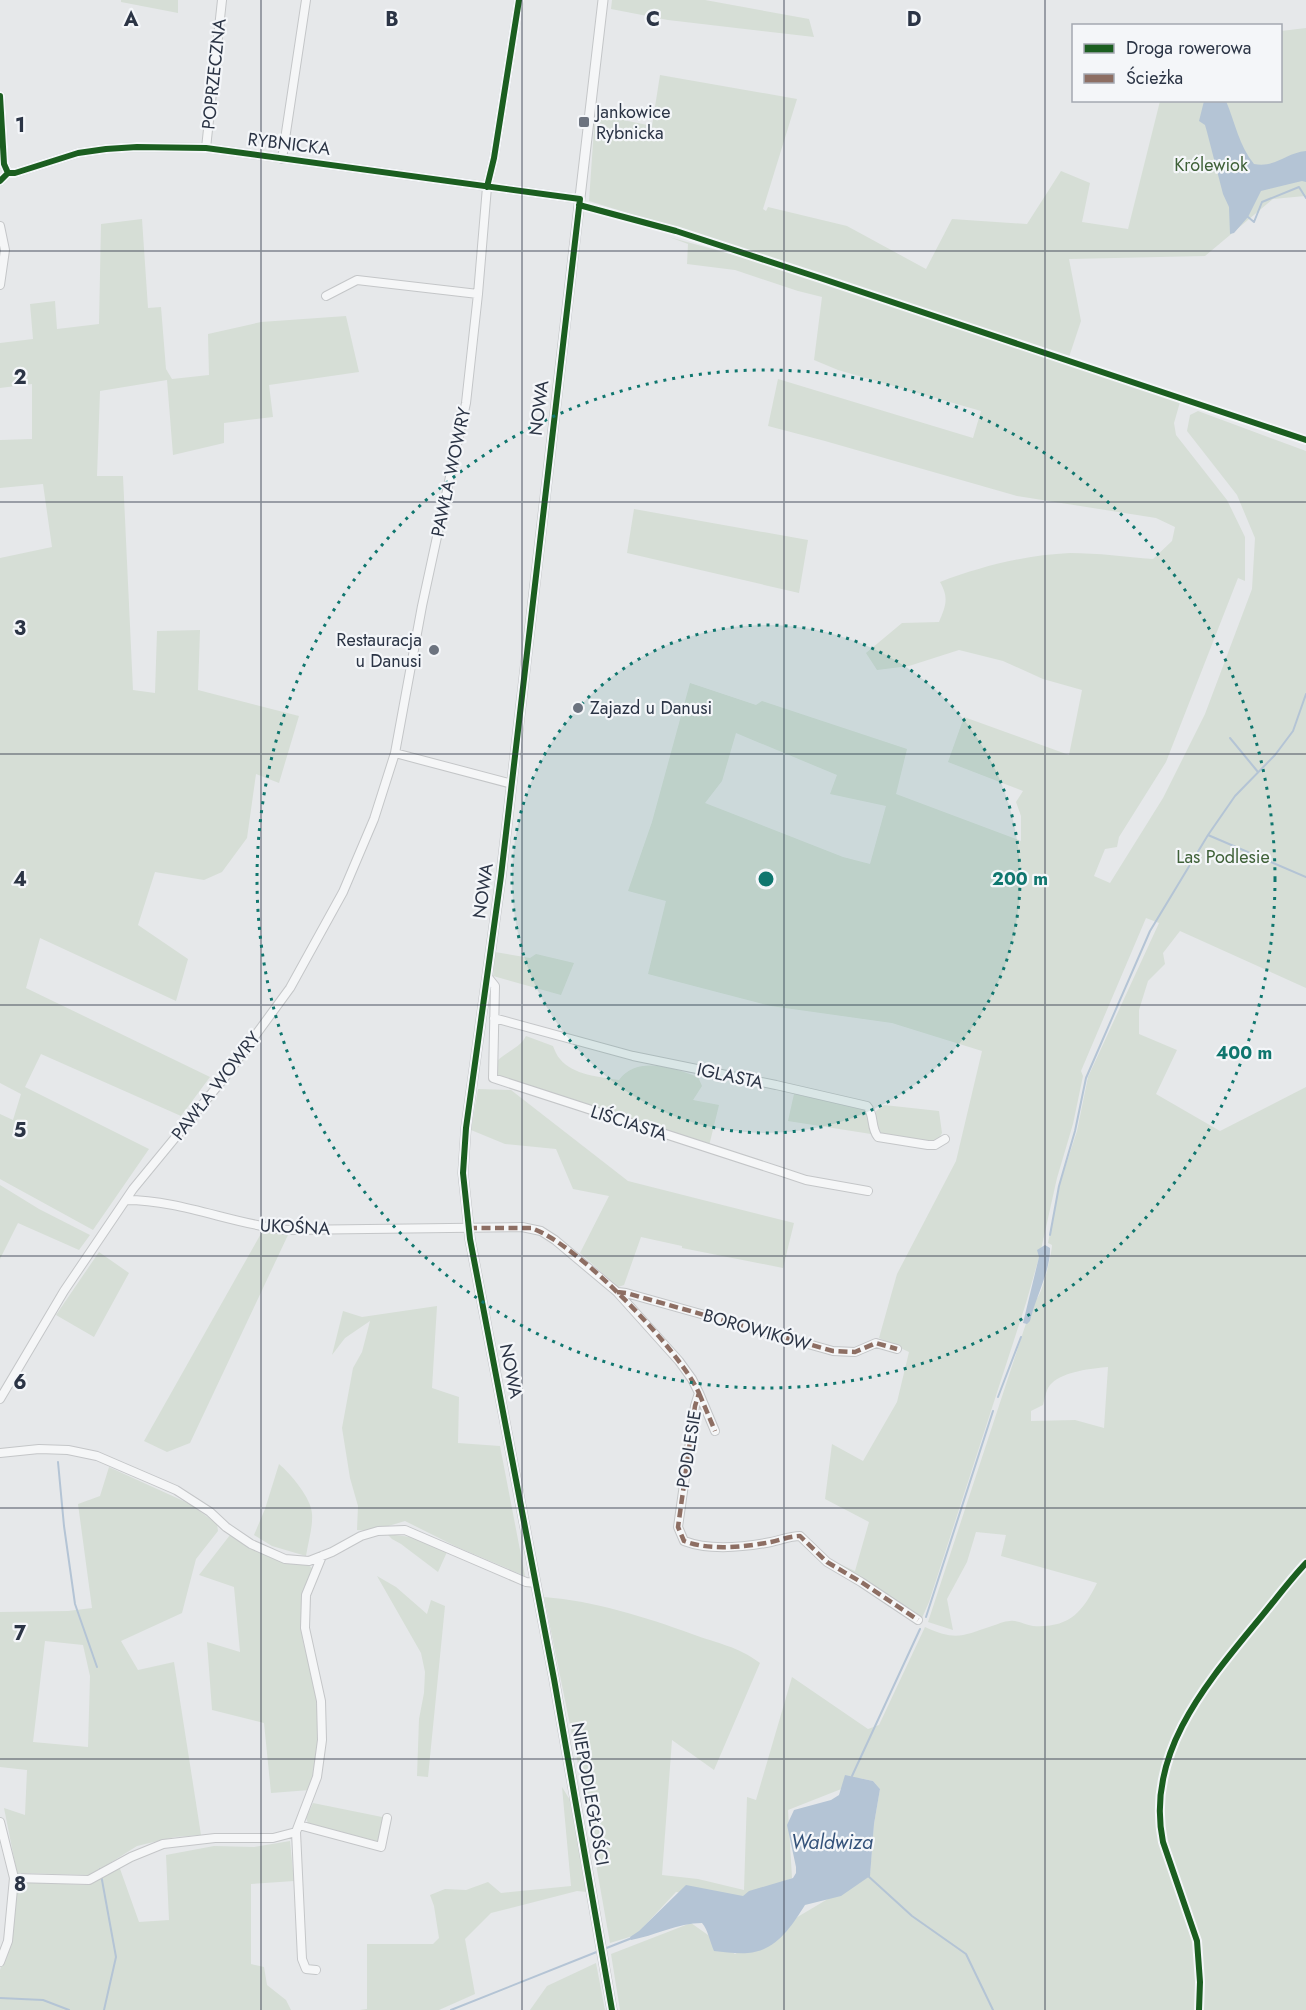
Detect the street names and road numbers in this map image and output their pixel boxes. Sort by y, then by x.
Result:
street label: POPRZECZNA [195,17,233,131]
street label: RYBNICKA [246,126,332,162]
street label: NOWA [523,379,555,437]
street label: PAWŁA WOWRY [425,404,478,539]
street label: NOWA [466,862,500,920]
street label: PAWŁA WOWRY [165,1025,267,1146]
street label: IGLASTA [694,1056,766,1096]
street label: LIŚCIASTA [587,1098,671,1148]
street label: UKOŚNA [259,1212,331,1242]
street label: BOROWIKÓW [700,1302,814,1358]
street label: NOWA [493,1341,529,1401]
street label: PODLESIE [670,1408,708,1490]
street label: NIEPODLEGŁOŚCI [565,1720,615,1868]

